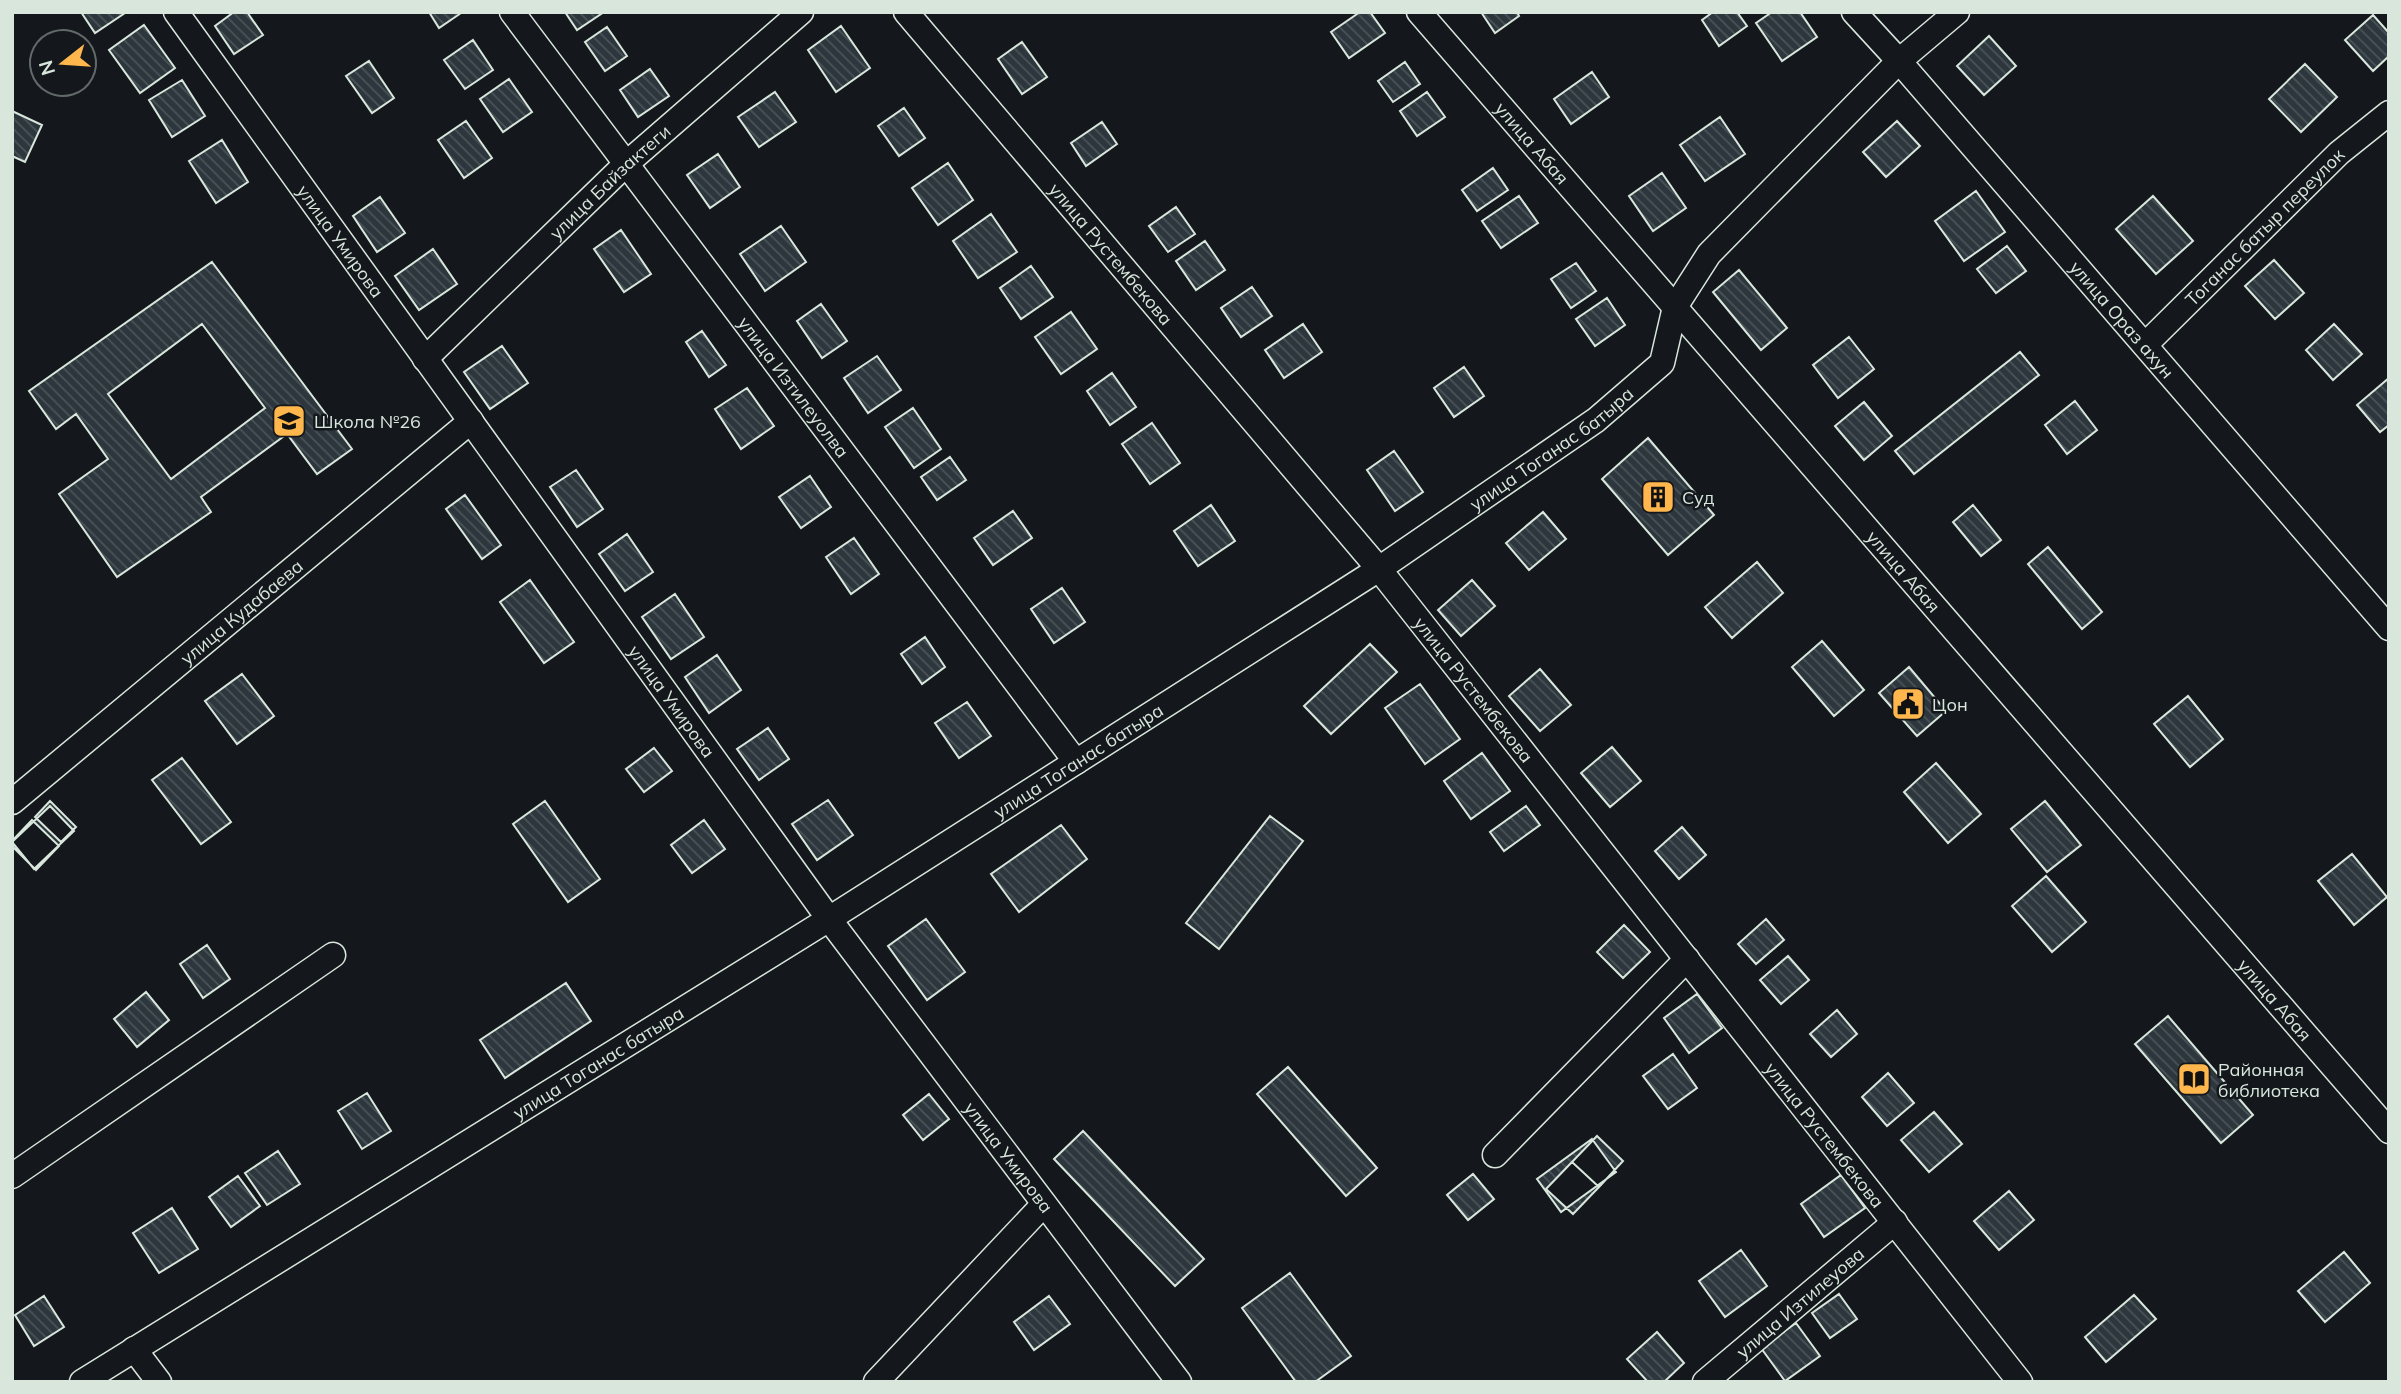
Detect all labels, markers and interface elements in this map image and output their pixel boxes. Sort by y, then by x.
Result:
north arrow [28,28,98,98]
text: N [33,58,60,78]
street label: улица Абая [1490,97,1574,189]
street label: улица Байзактеги [544,119,675,244]
street label: Тоганас батыр переулок [2180,143,2349,311]
street label: улица Рустембекова [1044,178,1178,330]
street label: улица Умирова [292,180,389,302]
street label: улица Ораз ахун [2065,256,2179,383]
street label: улица Изтилеуолва [733,312,854,462]
street label: улица Тоганас батыра [1465,382,1638,515]
school or university icon: Школа №26 [270,402,308,440]
place label: Школа №26 [314,410,421,433]
building icon: Суд [1639,478,1677,516]
place label: Суд [1682,486,1715,509]
street label: улица Абая [1862,525,1946,617]
street label: улица Кудабаева [175,554,307,669]
street label: улица Рустембекова [1409,612,1539,767]
street label: улица Умирова [624,640,720,762]
public building icon: Цон [1889,685,1927,723]
place label: Цон [1932,693,1968,716]
street label: улица Тоганас батыра [989,698,1167,823]
street label: улица Абая [2233,954,2317,1045]
street label: улица Тоганас батыра [508,1001,688,1124]
street label: улица Рустембекова [1760,1057,1890,1212]
place label: Районная библиотека [2218,1058,2320,1102]
library icon: Районная библиотека [2175,1060,2213,1098]
street label: улица Умирова [959,1097,1058,1217]
street label: улица Изтилеуова [1731,1242,1869,1363]

